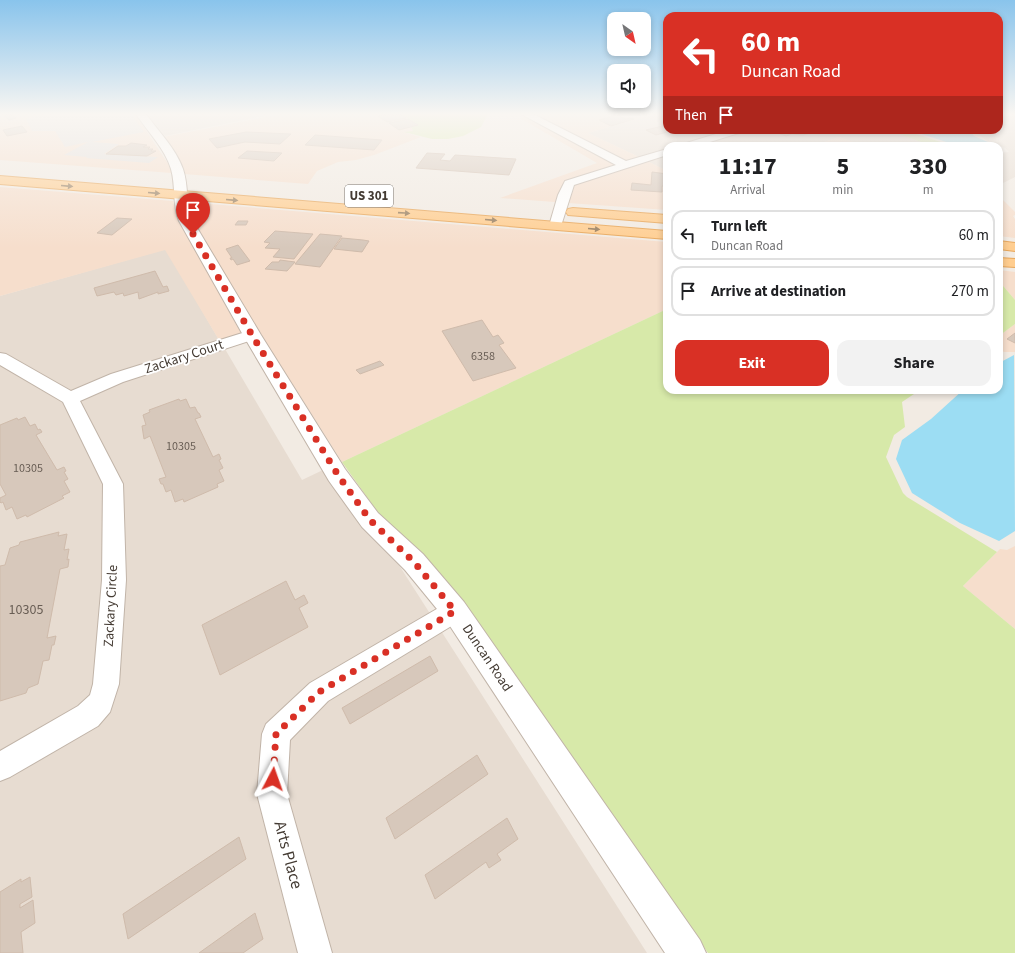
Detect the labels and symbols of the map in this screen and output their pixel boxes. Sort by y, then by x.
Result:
north arrow [607,12,651,56]
one-way arrow [61,183,73,189]
road number: US 301 [345,185,393,207]
one-way arrow [148,190,160,197]
pin [176,193,210,234]
one-way arrow [226,196,238,203]
one-way arrow [398,210,410,217]
one-way arrow [485,217,497,224]
one-way arrow [588,225,600,232]
street label: Zackary Court [142,335,226,379]
house number: 6358 [471,348,495,365]
house number: 10305 [166,438,196,455]
house number: 10305 [13,460,43,477]
street label: Zackary Circle [99,564,123,648]
house number: 10305 [9,600,43,620]
street label: Duncan Road [457,620,517,696]
position arrow [252,758,294,800]
street label: Arts Place [267,818,309,892]

